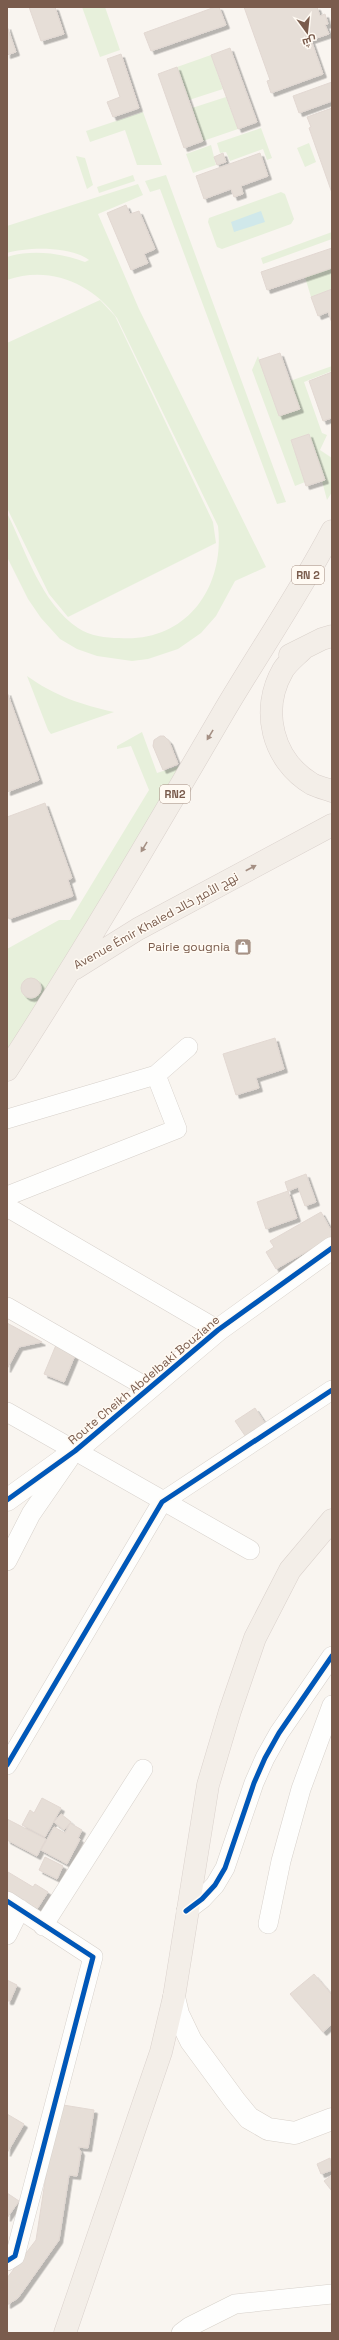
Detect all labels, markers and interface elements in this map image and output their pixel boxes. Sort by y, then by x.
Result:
north arrow [287,12,327,52]
text: ش [301,33,318,50]
road number: RN 2 [292,566,324,584]
one-way arrow [207,729,214,741]
road number: RN2 [160,785,190,803]
one-way arrow [141,841,148,853]
one-way arrow [245,865,256,872]
street label: Avenue Émir Khaled نهج الأمير خالد [71,869,241,973]
shop icon: Pairie gougnia [233,937,253,957]
place label: Pairie gougnia [148,939,230,955]
street label: Route Cheikh Abdelbaki Bouziane [65,1312,223,1448]

